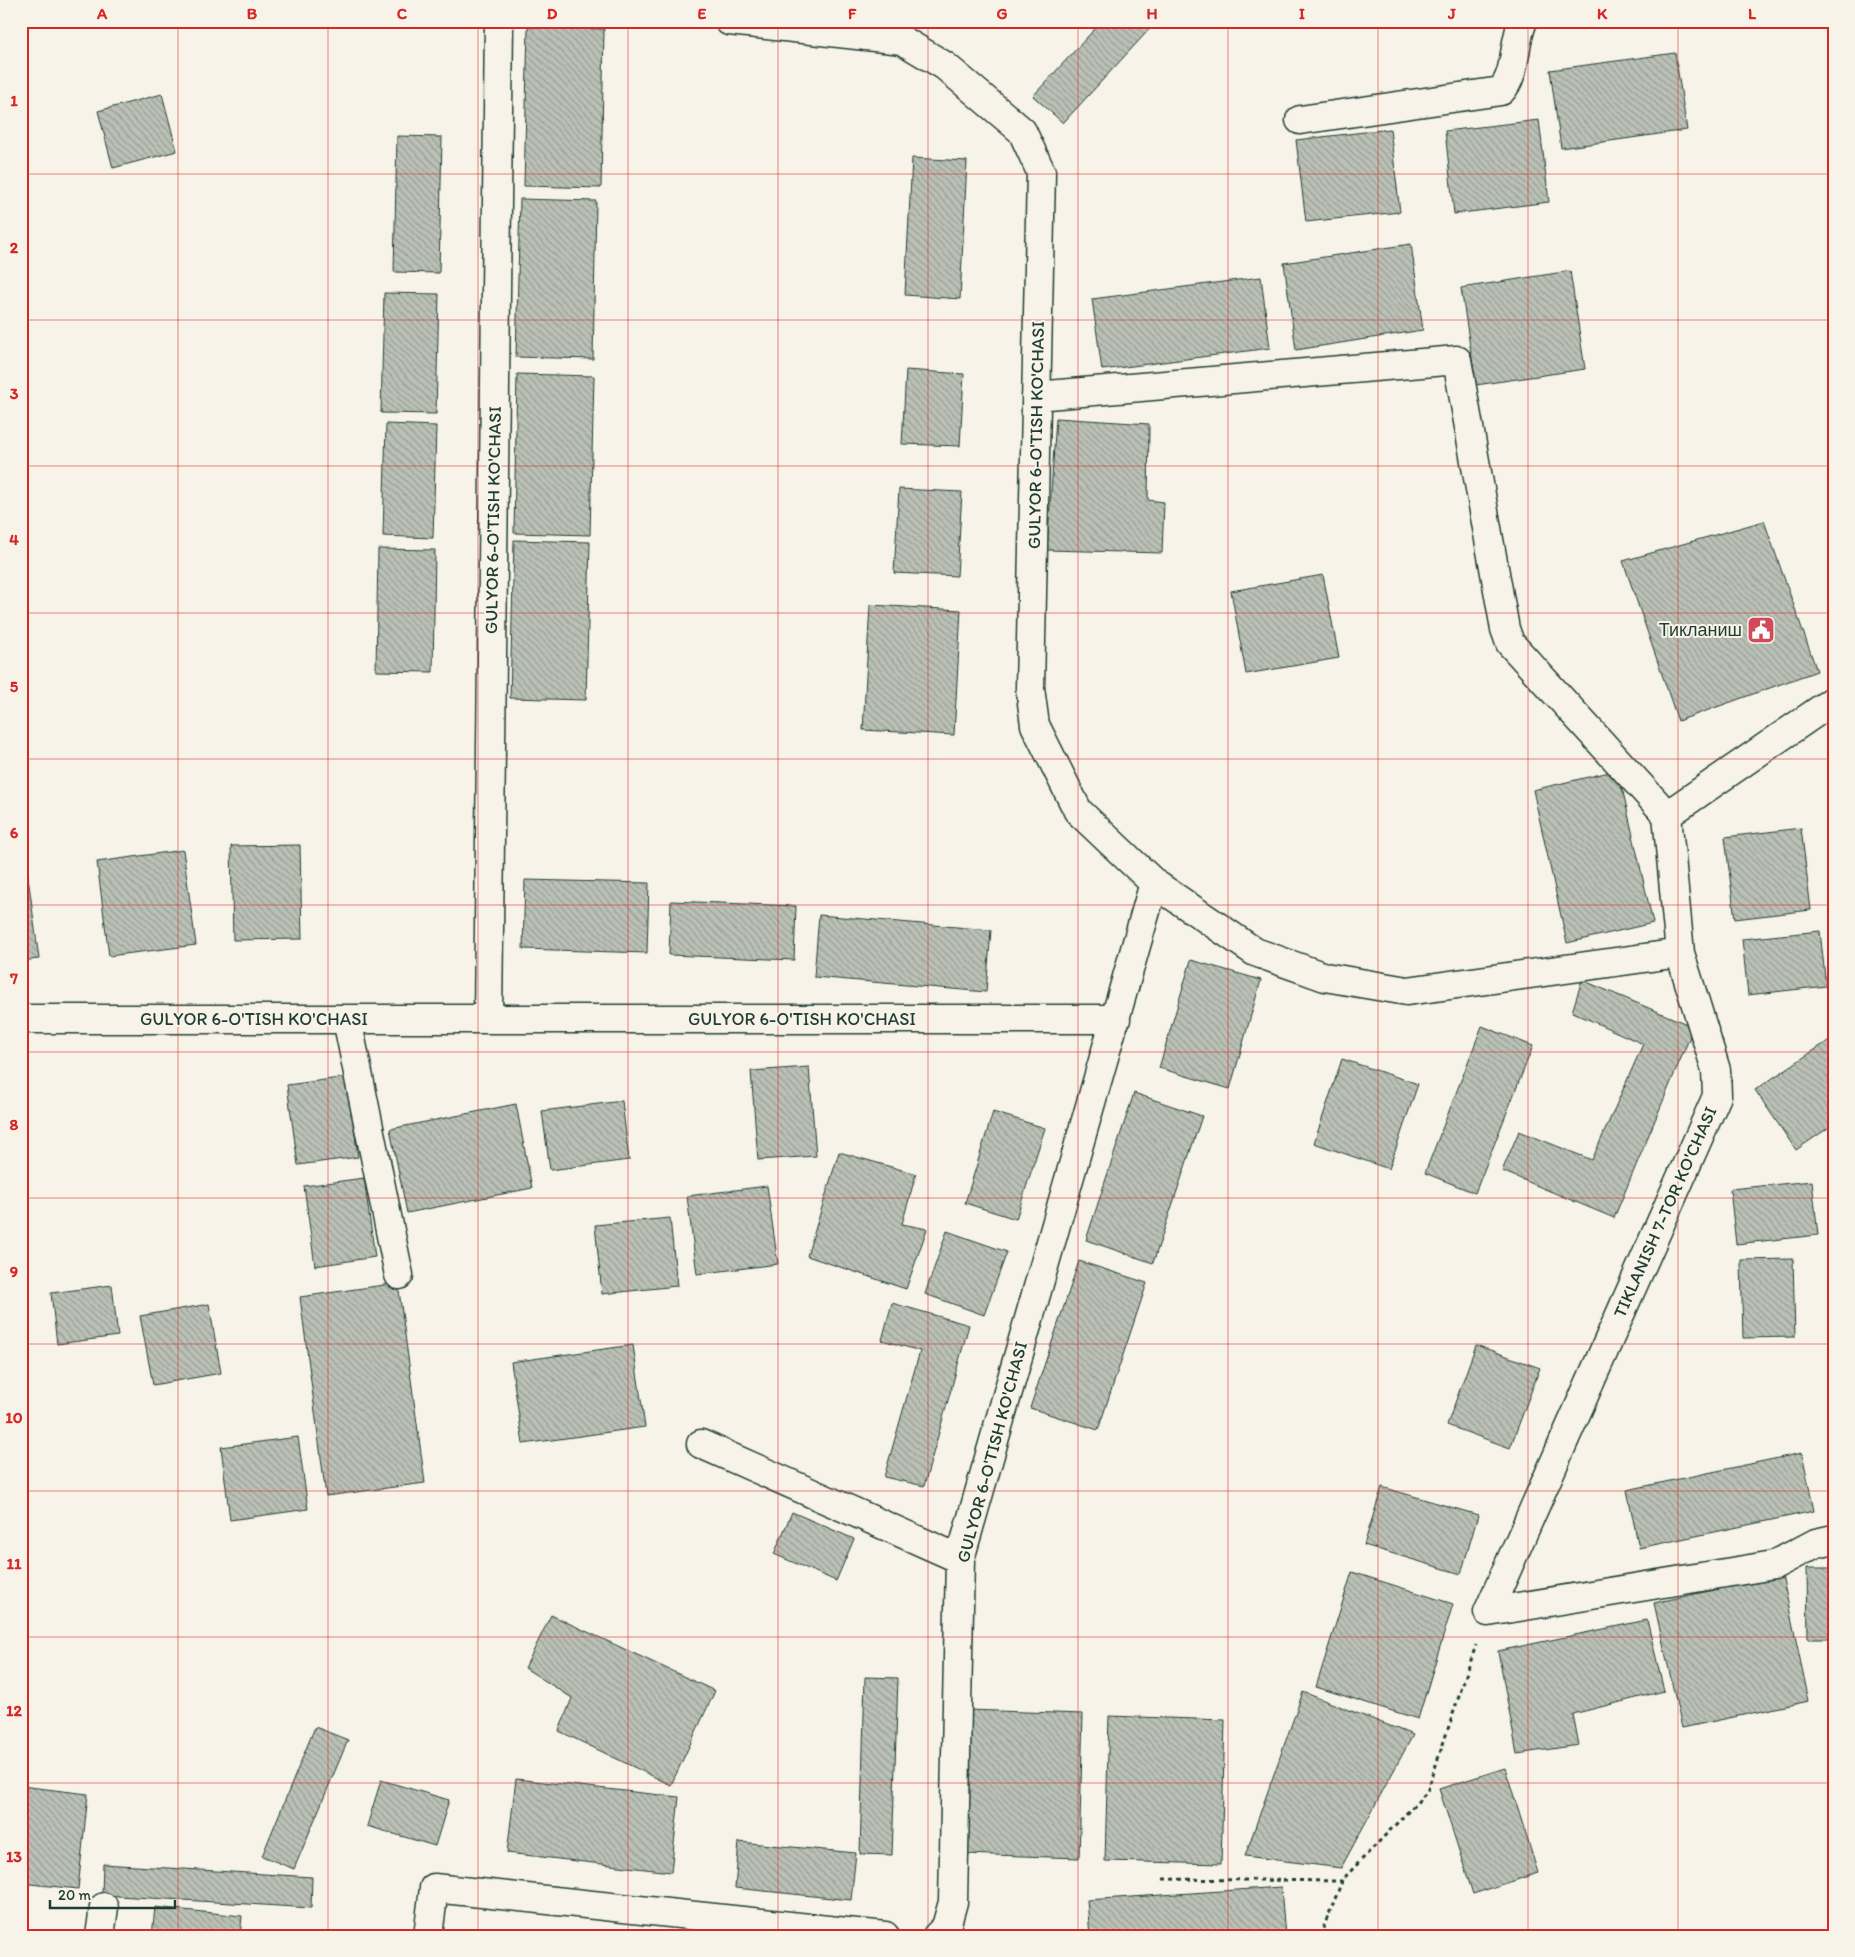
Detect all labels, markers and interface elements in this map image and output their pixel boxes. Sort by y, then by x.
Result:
text: A [96,4,108,23]
text: B [247,4,258,23]
text: C [397,4,408,23]
text: D [547,4,558,23]
text: E [698,4,707,23]
text: F [848,4,857,23]
text: G [996,4,1008,23]
text: H [1146,4,1158,23]
text: I [1299,4,1305,23]
text: J [1447,4,1456,23]
text: K [1597,4,1608,23]
text: L [1748,4,1757,23]
text: 1 [10,91,18,110]
text: 2 [10,238,19,257]
street label: GULYOR 6-O'TISH KO'CHASI [1023,321,1049,549]
text: 3 [10,384,19,403]
street label: GULYOR 6-O'TISH KO'CHASI [480,406,506,634]
text: 4 [9,530,19,549]
public building icon: Тикланиш [1746,615,1776,645]
place label: Тикланиш [1659,619,1742,641]
text: 5 [10,677,19,696]
text: 6 [10,823,19,842]
text: 7 [9,969,18,988]
street label: GULYOR 6-O'TISH KO'CHASI [140,1008,368,1030]
street label: GULYOR 6-O'TISH KO'CHASI [688,1008,916,1030]
street label: TIKLANISH 7-TOR KO'CHASI [1608,1103,1722,1321]
text: 8 [10,1115,19,1134]
text: 9 [10,1262,18,1281]
street label: GULYOR 6-O'TISH KO'CHASI [952,1339,1032,1565]
text: 10 [5,1408,23,1427]
text: 11 [7,1554,22,1573]
text: 12 [6,1701,23,1720]
text: 13 [6,1847,22,1866]
scale bar [50,1877,175,1909]
text: 20 m [58,1886,92,1904]

